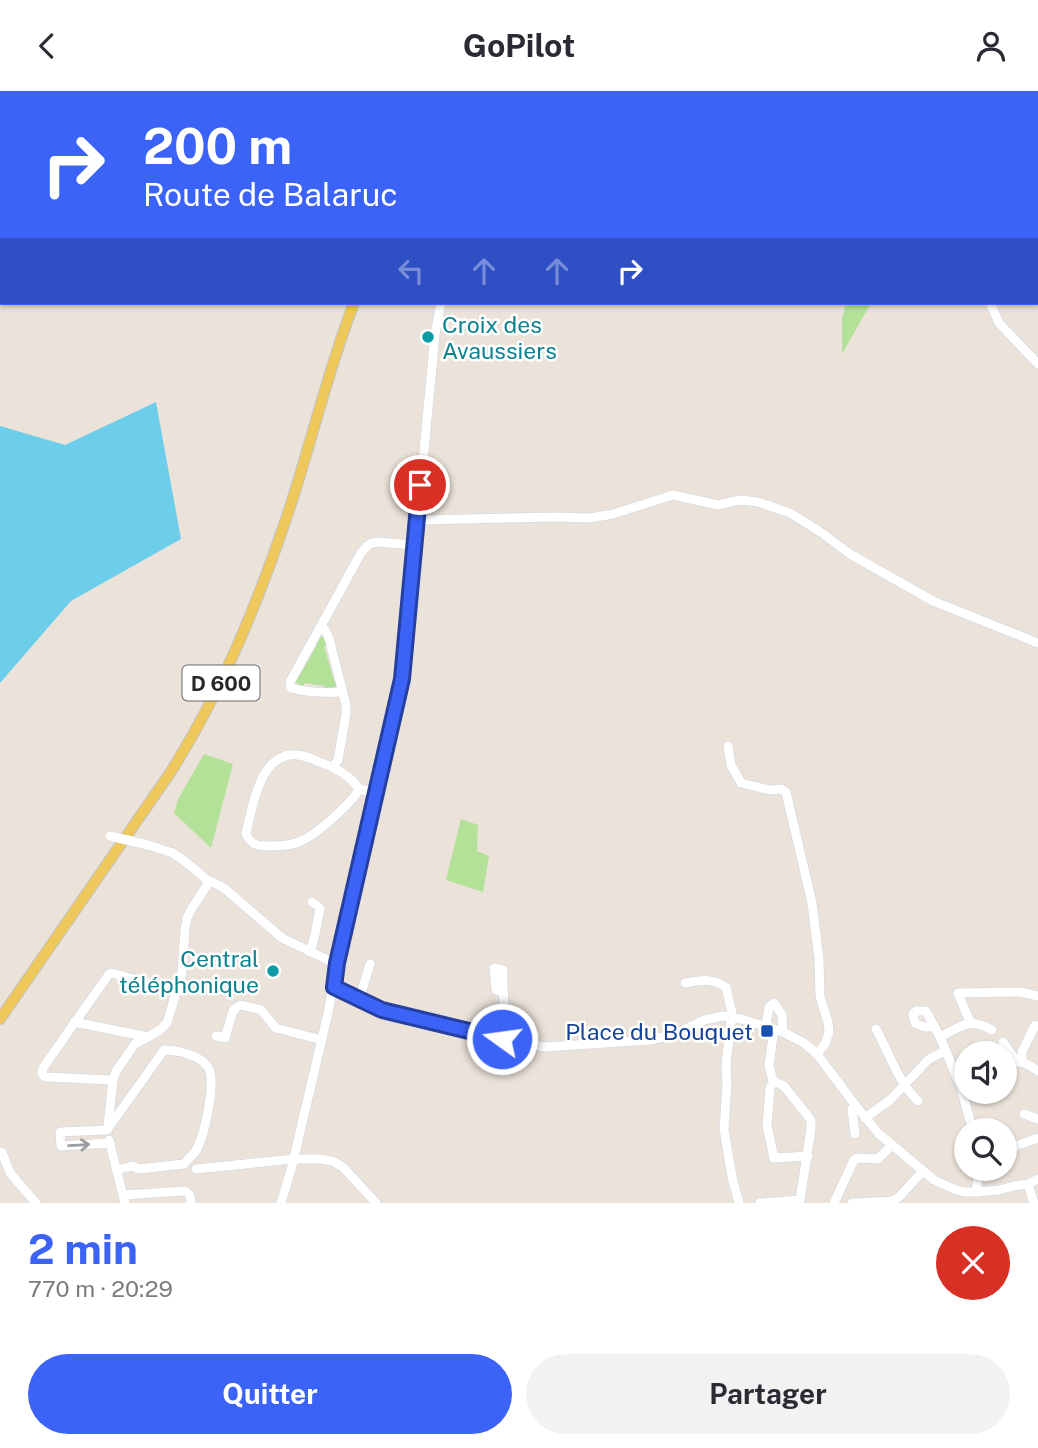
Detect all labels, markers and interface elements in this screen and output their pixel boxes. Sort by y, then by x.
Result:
icon: back [28,27,66,65]
text: GoPilot [463,27,575,64]
icon: person [972,27,1010,65]
text: 200 m [143,117,292,175]
icon: right [28,119,119,210]
text: Route de Balaruc [143,176,398,213]
icon: left [392,252,430,290]
icon: ahead [465,252,503,290]
icon: ahead [538,252,576,290]
icon: right [611,252,649,290]
place label: Croix des Avaussiers [442,311,557,364]
marker: Croix des Avaussiers [420,329,436,345]
pin [390,455,450,515]
icon: arrive [401,466,439,504]
road number: D 600 [182,665,260,701]
place label: Central téléphonique [119,945,259,998]
marker: Central téléphonique [265,963,281,979]
position arrow [465,1002,539,1076]
place label: Place du Bouquet [565,1018,753,1045]
marker: Place du Bouquet [759,1023,775,1039]
map controls [954,1041,1017,1181]
button: sound [954,1041,1017,1104]
button: search [954,1118,1017,1181]
one-way arrow [68,1138,91,1151]
text: 2 min [28,1224,138,1273]
button: close [936,1226,1010,1300]
text: 770 m · 20:29 [28,1275,173,1302]
button: Quitter [28,1354,512,1434]
button: Partager [526,1354,1010,1434]

